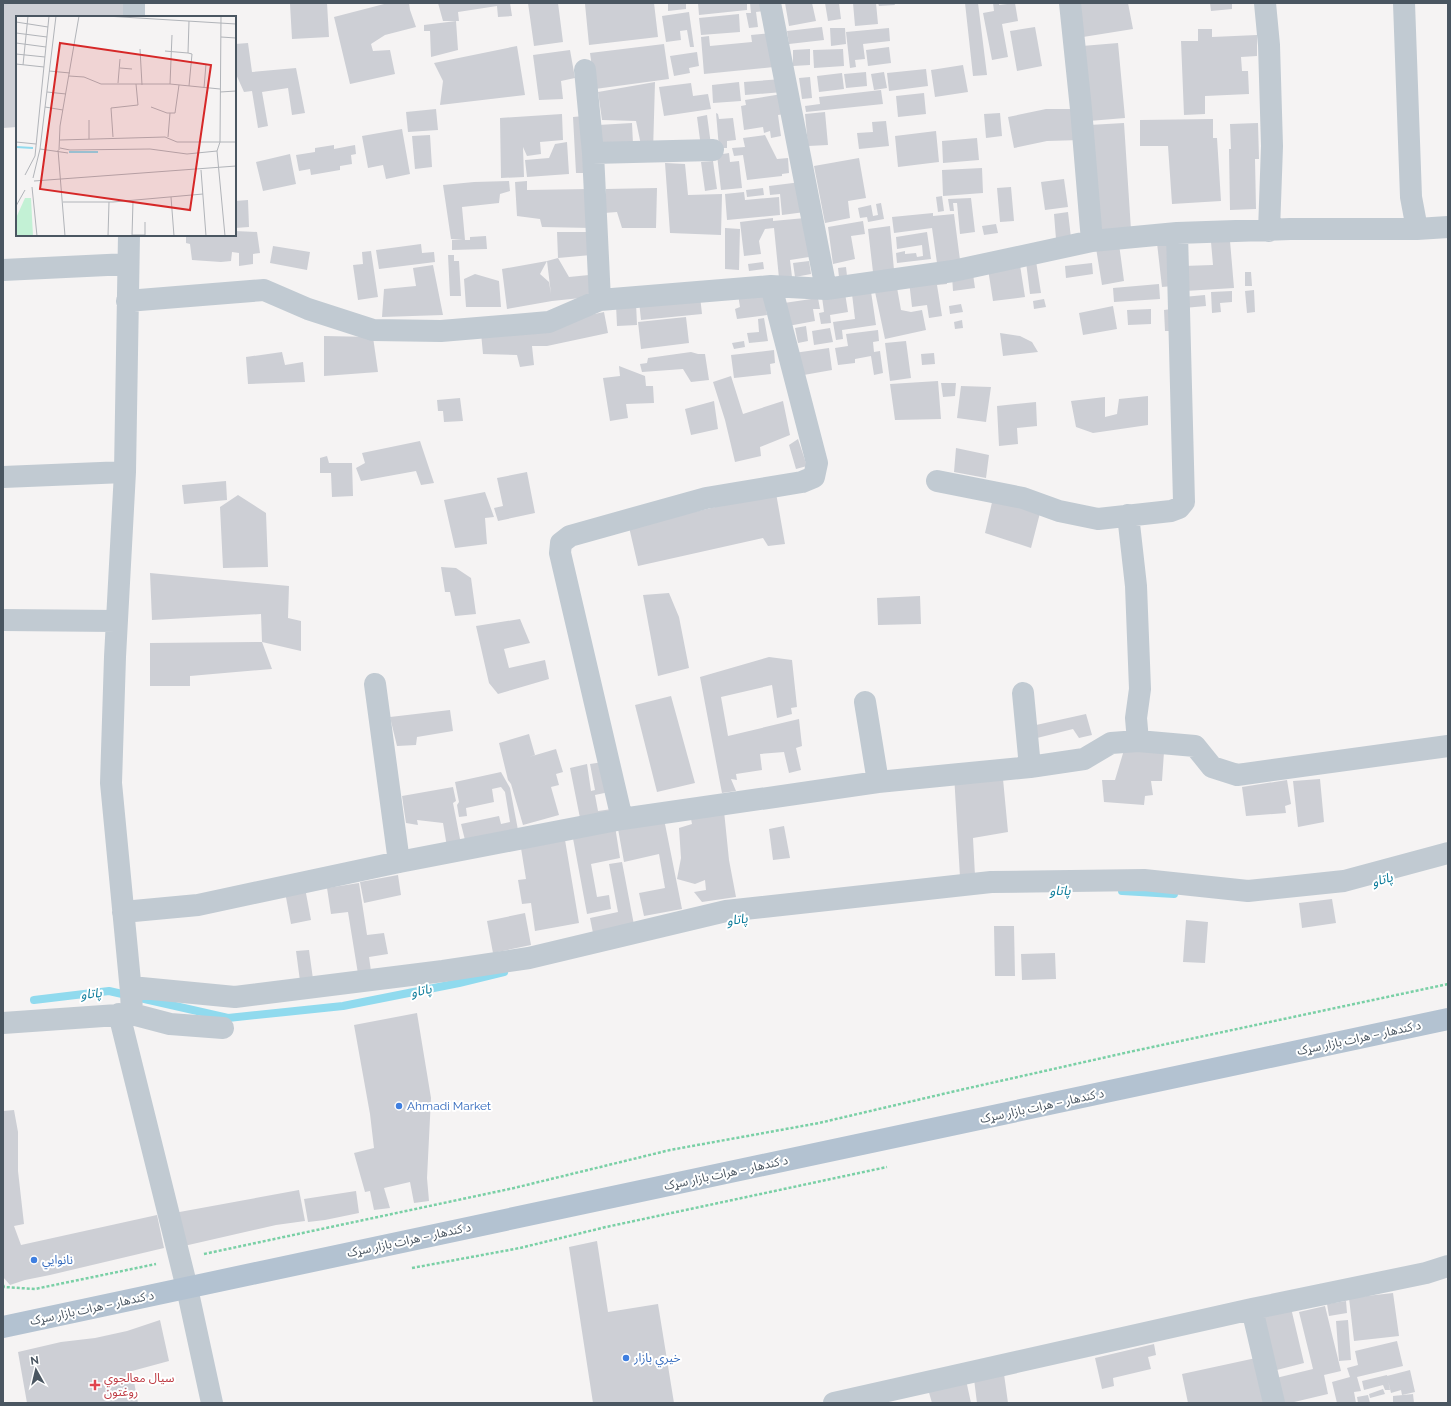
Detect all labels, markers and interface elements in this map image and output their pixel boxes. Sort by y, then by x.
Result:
inset map [16,16,236,236]
water label: پاتاو [1370,869,1395,891]
water label: پاتاو [1049,883,1071,899]
water label: پاتاو [726,911,749,929]
water label: پاتاو [409,981,433,1001]
water label: پاتاو [80,985,103,1003]
street label: د کندهار – هرات بازار سړک [1296,1018,1423,1058]
street label: د کندهار – هرات بازار سړک [979,1086,1106,1126]
place label: Ahmadi Market [407,1099,491,1113]
marker: Ahmadi Market [394,1101,404,1111]
street label: د کندهار – هرات بازار سړک [663,1153,790,1193]
street label: د کندهار – هرات بازار سړک [346,1220,473,1260]
place label: نانوايي [42,1253,73,1270]
marker: نانوايي [29,1255,39,1265]
street label: د کندهار – هرات بازار سړک [29,1288,156,1328]
north arrow [16,1350,56,1390]
place label: خیري بازار [633,1351,681,1368]
marker: خیري بازار [621,1353,631,1363]
text: N [30,1354,40,1368]
place label: سيال معالجوي روغتون [104,1371,174,1399]
marker: سيال معالجوي روغتون [89,1379,101,1391]

